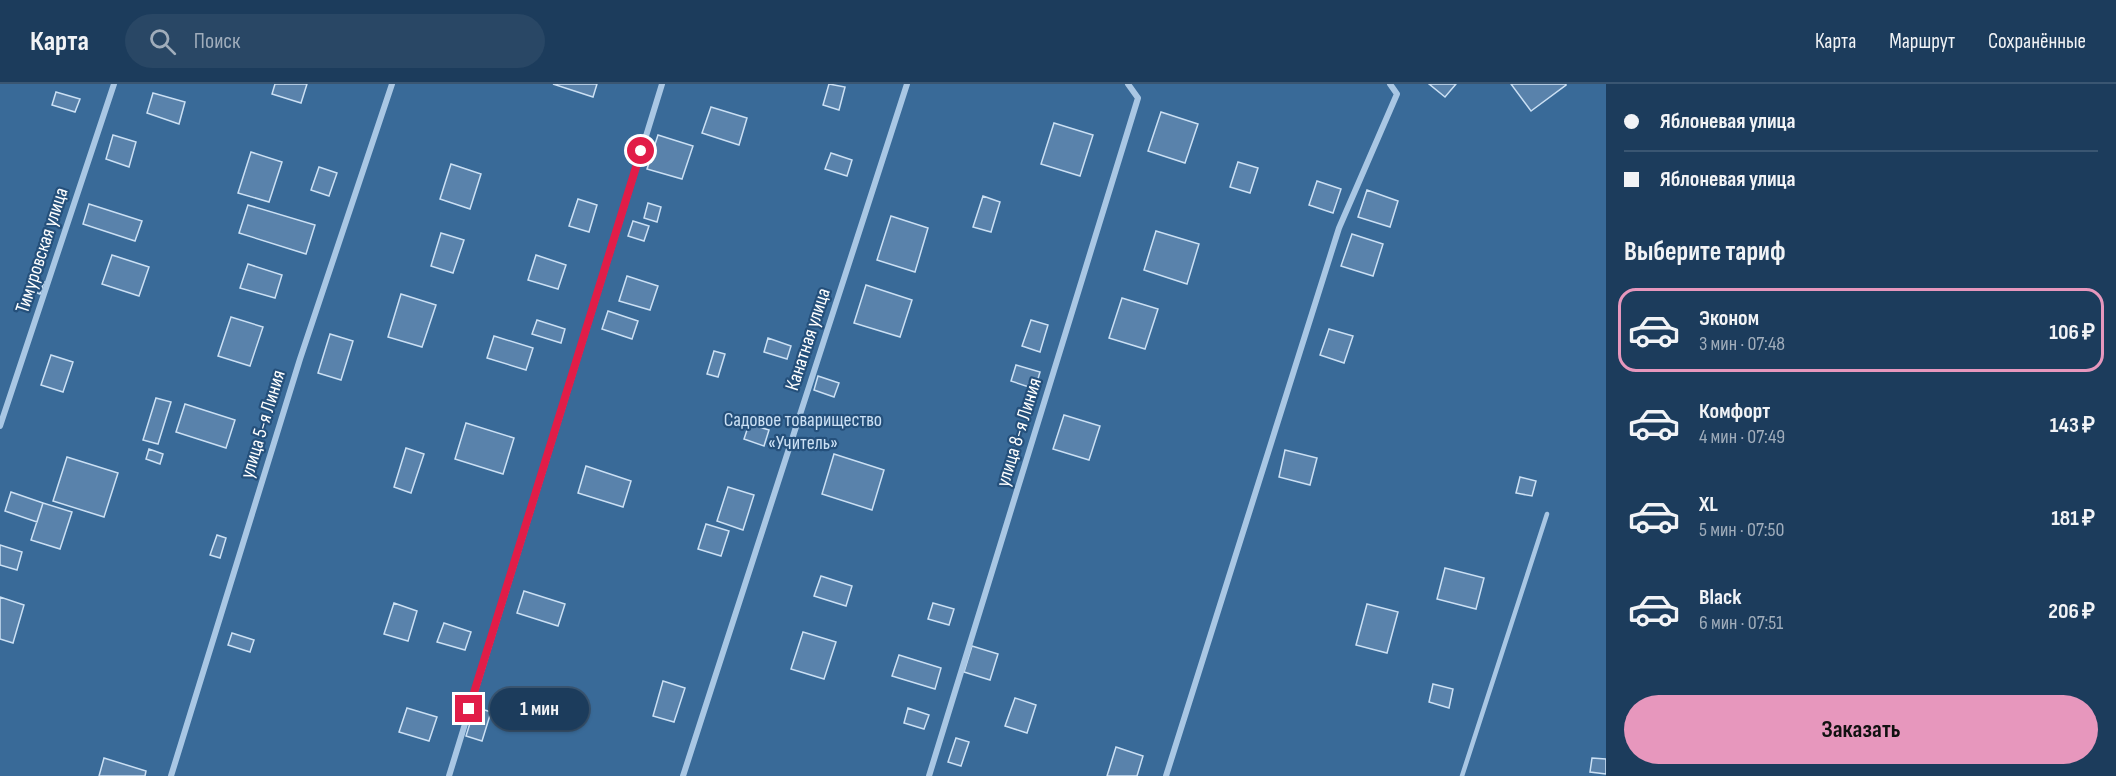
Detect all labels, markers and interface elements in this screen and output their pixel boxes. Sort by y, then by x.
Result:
search box [125,14,545,68]
text: Карта [30,25,89,58]
icon: search [146,25,179,58]
text: Поиск [194,28,240,55]
text: Карта [1815,29,1856,54]
text: Маршрут [1889,29,1955,54]
text: Сохранённые [1988,29,2086,54]
text: Яблоневая улица [1660,108,1796,135]
route start [627,137,654,164]
text: Яблоневая улица [1660,166,1796,193]
street label: Тимуровская улица [10,185,74,316]
text: Выберите тариф [1624,236,1786,268]
street label: Канатная улица [780,285,836,394]
icon: car [1627,303,1681,357]
text: Эконом [1699,305,1759,332]
text: 106 ₽ [2049,319,2095,346]
text: 3 мин · 07:48 [1699,332,1785,356]
street label: улица 5-я Линия [235,367,291,481]
street label: улица 8-я Линия [991,375,1047,490]
icon: car [1627,396,1681,450]
text: Комфорт [1699,398,1770,425]
park label: Садовое товарищество «Учитель» [724,408,882,455]
text: 143 ₽ [2050,412,2095,439]
text: 4 мин · 07:49 [1699,425,1785,449]
icon: car [1627,489,1681,543]
text: XL [1699,491,1718,518]
text: 181 ₽ [2051,505,2095,532]
text: 5 мин · 07:50 [1699,518,1784,542]
icon: car [1627,582,1681,636]
text: Black [1699,584,1741,611]
text: 206 ₽ [2048,598,2095,625]
text: 6 мин · 07:51 [1699,611,1783,635]
callout: 1 мин [490,688,589,730]
route end [455,695,482,722]
button: Заказать [1624,695,2098,764]
text: 1 мин [520,697,559,721]

